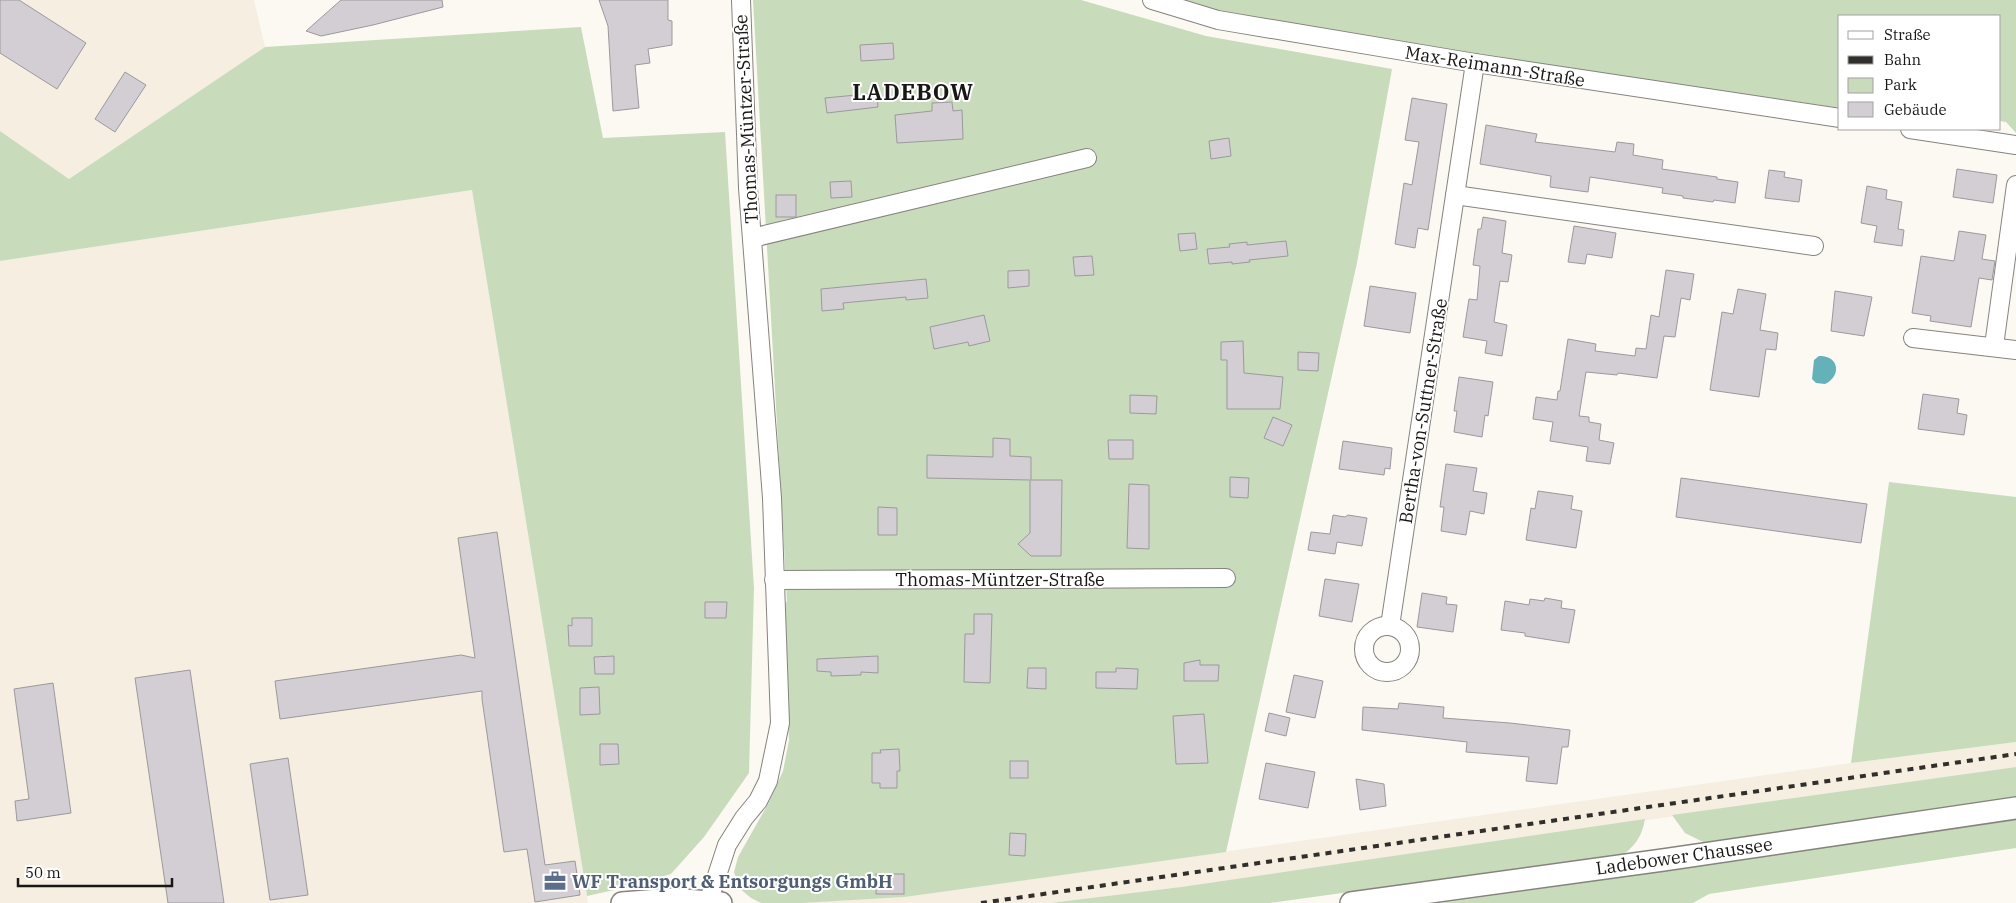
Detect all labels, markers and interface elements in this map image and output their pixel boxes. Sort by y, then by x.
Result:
street label: Thomas-Müntzer-Straße [729,14,763,224]
legend [1838,15,2001,130]
text: Straße [1884,25,1931,44]
street label: Max-Reimann-Straße [1403,40,1587,92]
text: Bahn [1884,50,1922,69]
text: Park [1884,75,1917,94]
district label: LADEBOW [852,77,974,106]
text: Gebäude [1884,100,1947,119]
street label: Bertha-von-Suttner-Straße [1394,297,1452,525]
street label: Thomas-Müntzer-Straße [895,568,1105,591]
street label: Ladebower Chaussee [1594,832,1774,880]
scale bar [18,856,171,888]
text: 50 m [25,863,61,882]
office icon: WF Transport & Entsorgungs GmbH [542,868,568,894]
place label: WF Transport & Entsorgungs GmbH [572,870,893,893]

